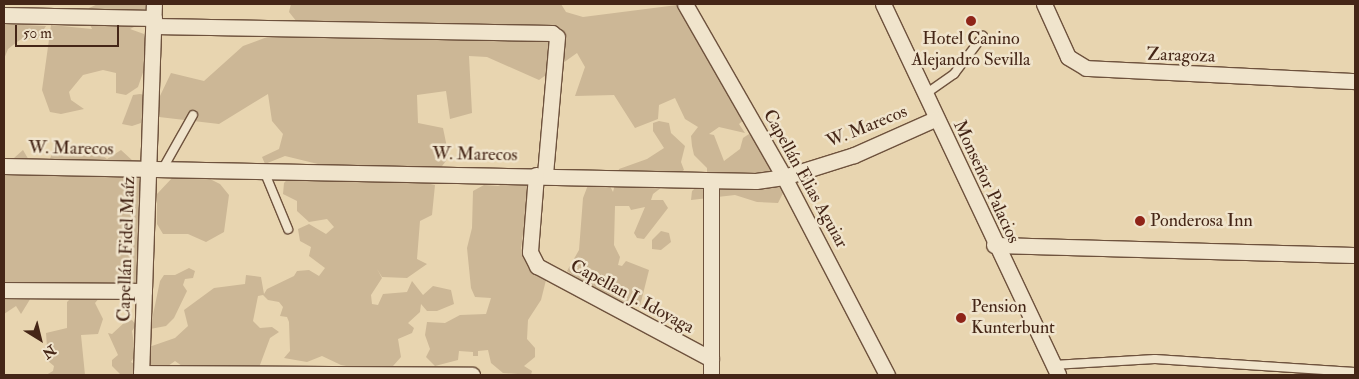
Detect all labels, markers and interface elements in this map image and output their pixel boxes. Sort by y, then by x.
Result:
scale bar [18,15,121,47]
marker: Hotel Canino Alejandro Sevilla [965,15,977,27]
text: 50 m [23,24,52,43]
place label: Hotel Canino Alejandro Sevilla [912,29,1030,72]
street label: Zaragoza [1146,44,1216,68]
street label: W. Marecos [823,101,911,153]
street label: Capellán Elias Aguiar [758,106,852,252]
street label: Monseñor Palacios [948,117,1024,247]
street label: W. Marecos [28,137,114,161]
street label: W. Marecos [432,143,518,167]
street label: Capellán Fidel Maíz [114,176,140,322]
place label: Ponderosa Inn [1150,210,1253,232]
marker: Ponderosa Inn [1134,215,1146,227]
street label: Capellan J. Idoyaga [566,255,698,339]
place label: Pension Kunterbunt [971,297,1055,340]
marker: Pension Kunterbunt [955,312,967,324]
north arrow [15,314,65,364]
text: N [39,341,59,362]

